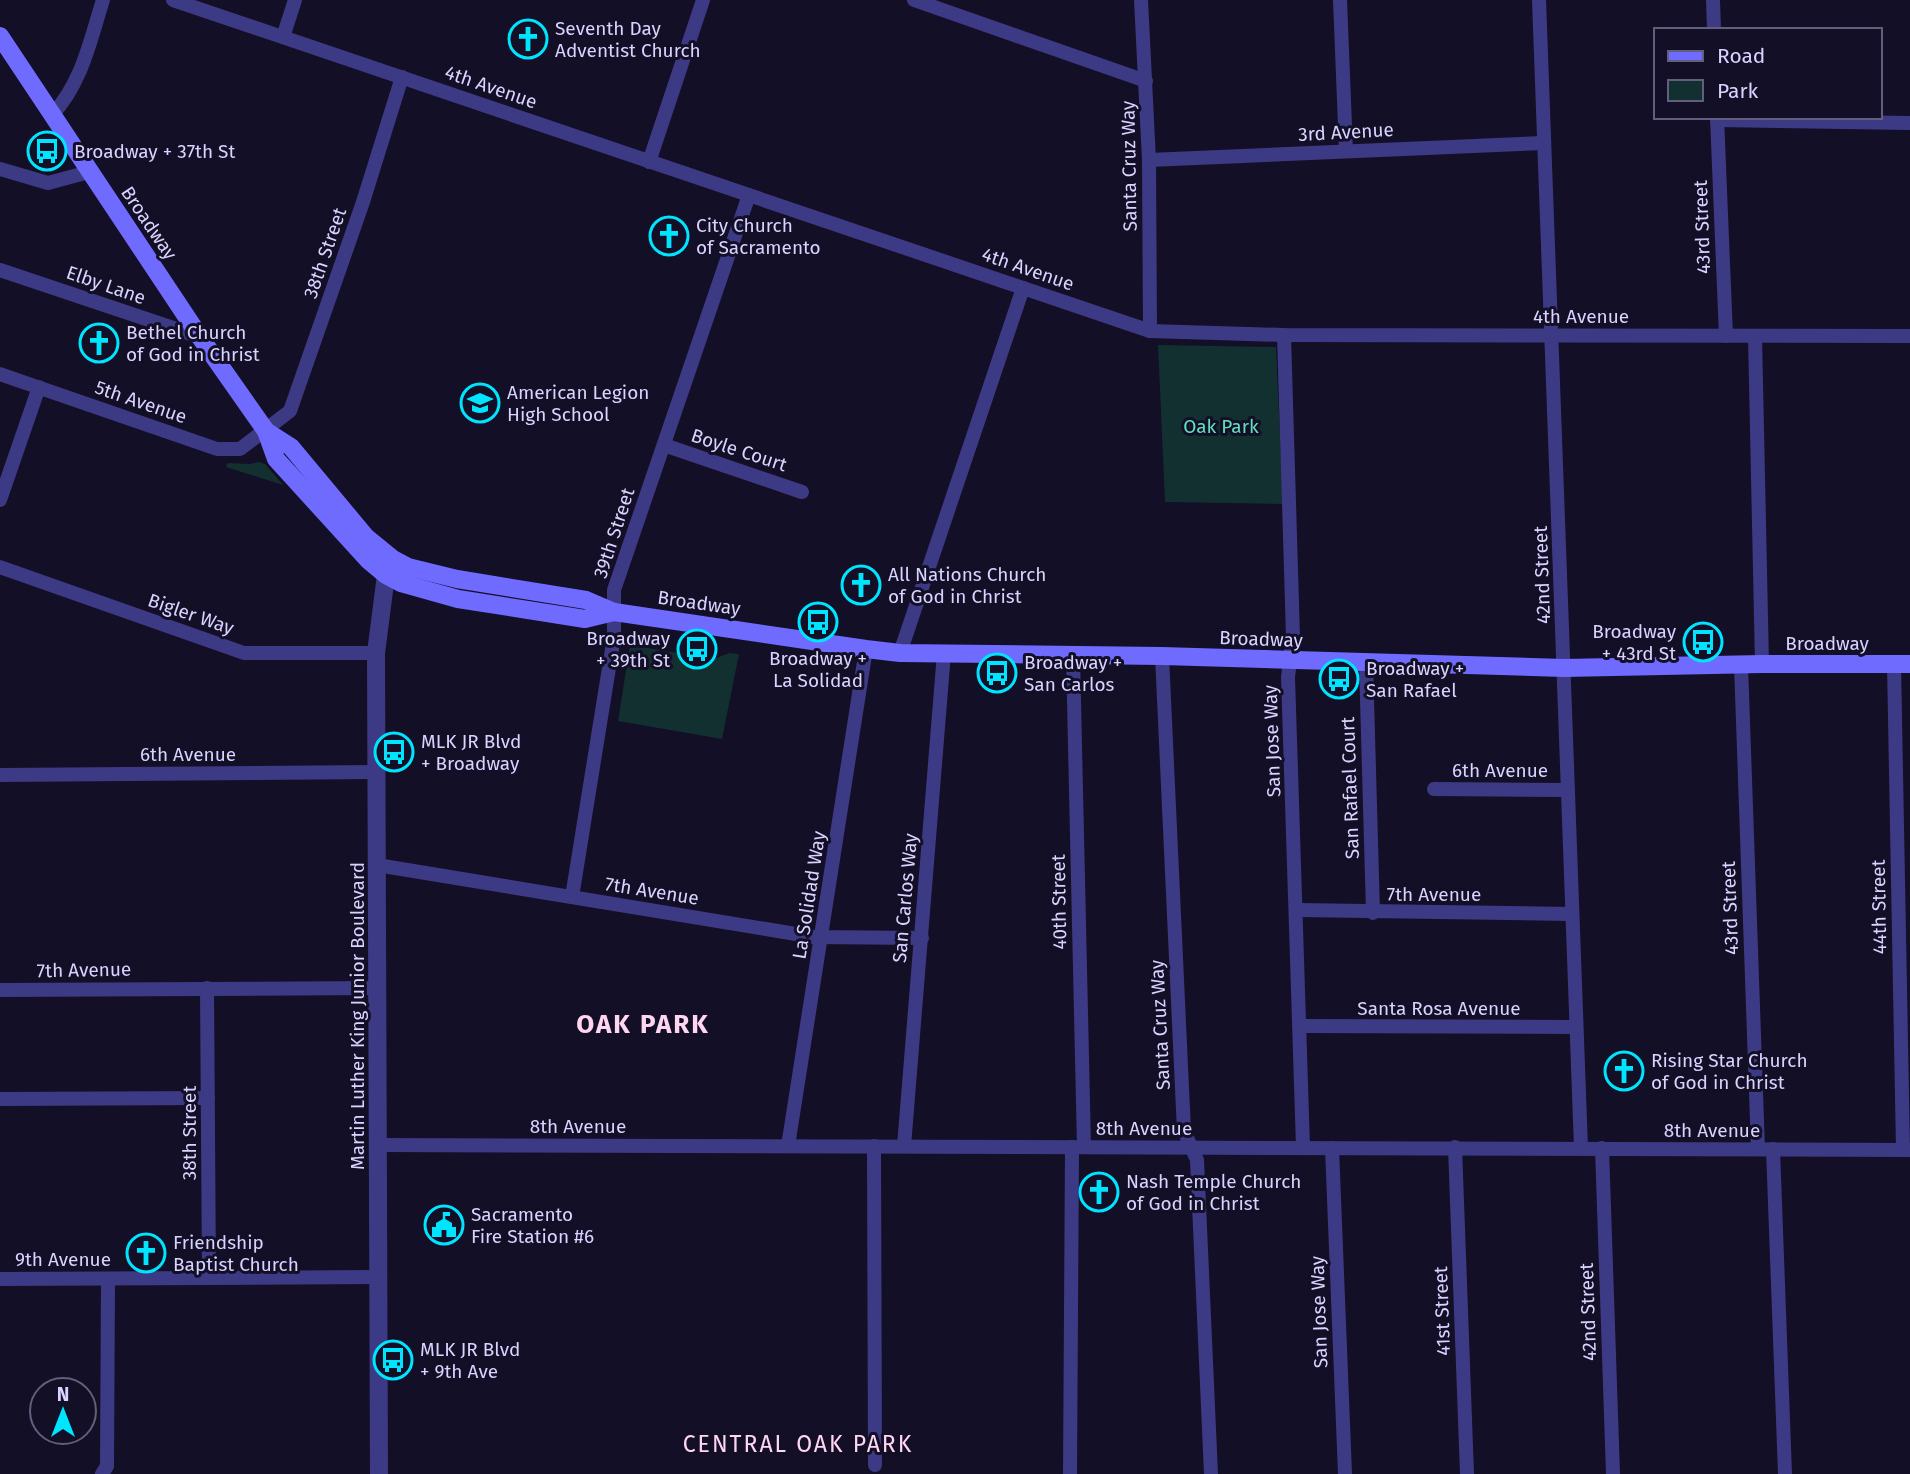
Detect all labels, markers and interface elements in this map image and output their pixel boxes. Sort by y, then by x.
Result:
place label: Seventh Day Adventist Church [555,17,701,62]
church icon: Seventh Day Adventist Church [507,18,549,60]
legend [1654,28,1882,119]
text: Road [1717,43,1765,69]
street label: 4th Avenue [442,60,540,114]
text: Park [1717,78,1759,104]
street label: Santa Cruz Way [1116,100,1142,231]
street label: 3rd Avenue [1298,118,1394,146]
bus stop icon: Broadway + 37th St [26,130,68,172]
place label: Broadway + 37th St [74,140,235,163]
street label: 43rd Street [1689,180,1715,274]
street label: Broadway [116,182,182,265]
street label: 38th Street [299,204,351,301]
place label: City Church of Sacramento [696,214,821,259]
church icon: City Church of Sacramento [648,215,690,257]
street label: 4th Avenue [979,242,1077,296]
street label: Elby Lane [63,261,149,309]
street label: 4th Avenue [1533,305,1629,328]
place label: Bethel Church of God in Christ [126,321,260,366]
church icon: Bethel Church of God in Christ [78,322,120,364]
street label: 5th Avenue [92,376,190,428]
place label: American Legion High School [507,381,649,426]
school or university icon: American Legion High School [459,382,501,424]
park label: Oak Park [1183,415,1259,438]
street label: Boyle Court [688,424,790,476]
street label: 39th Street [589,485,639,581]
street label: 42nd Street [1529,525,1555,624]
place label: All Nations Church of God in Christ [888,563,1046,608]
church icon: All Nations Church of God in Christ [840,564,882,606]
street label: Broadway [656,586,743,620]
street label: Bigler Way [145,589,238,640]
bus stop icon: Broadway + La Solidad [797,601,839,643]
place label: Broadway + 43rd St [1592,620,1677,665]
bus stop icon: Broadway + 43rd St [1682,621,1724,663]
street label: Broadway [1219,626,1304,652]
place label: Broadway + 39th St [586,627,671,672]
bus stop icon: Broadway + 39th St [676,628,718,670]
street label: Broadway [1785,632,1870,655]
place label: Broadway + La Solidad [769,647,867,692]
place label: Broadway + San Carlos [1024,651,1122,696]
bus stop icon: Broadway + San Carlos [976,652,1018,694]
place label: Broadway + San Rafael [1366,657,1464,702]
bus stop icon: Broadway + San Rafael [1318,658,1360,700]
street label: San Jose Way [1259,684,1285,798]
street label: San Rafael Court [1336,716,1364,860]
place label: MLK JR Blvd + Broadway [421,730,521,775]
bus stop icon: MLK JR Blvd + Broadway [373,731,415,773]
street label: 6th Avenue [140,743,236,766]
street label: 6th Avenue [1452,759,1548,782]
street label: La Solidad Way [788,829,831,961]
street label: San Carlos Way [888,832,922,964]
street label: 40th Street [1047,854,1071,950]
street label: 44th Street [1867,859,1891,955]
street label: 43rd Street [1717,861,1743,955]
street label: Martin Luther King Junior Boulevard [346,862,369,1170]
street label: 7th Avenue [604,872,700,910]
street label: 7th Avenue [1387,883,1481,906]
street label: 7th Avenue [37,958,131,982]
street label: Santa Cruz Way [1145,959,1175,1091]
street label: Santa Rosa Avenue [1357,997,1521,1020]
district label: OAK PARK [576,1009,710,1040]
place label: Rising Star Church of God in Christ [1651,1049,1808,1094]
church icon: Rising Star Church of God in Christ [1603,1050,1645,1092]
street label: 38th Street [178,1086,201,1180]
street label: 8th Avenue [530,1115,626,1138]
street label: 8th Avenue [1096,1117,1192,1140]
street label: 8th Avenue [1664,1119,1760,1142]
place label: Nash Temple Church of God in Christ [1126,1170,1301,1215]
church icon: Nash Temple Church of God in Christ [1078,1171,1120,1213]
place label: Sacramento Fire Station #6 [471,1203,594,1248]
public building icon: Sacramento Fire Station #6 [423,1204,465,1246]
place label: Friendship Baptist Church [173,1231,299,1276]
church icon: Friendship Baptist Church [125,1232,167,1274]
street label: 9th Avenue [15,1248,111,1271]
street label: San Jose Way [1306,1255,1332,1369]
street label: 42nd Street [1575,1262,1601,1361]
street label: 41st Street [1429,1266,1455,1356]
place label: MLK JR Blvd + 9th Ave [420,1338,520,1383]
bus stop icon: MLK JR Blvd + 9th Ave [372,1339,414,1381]
north arrow [28,1376,98,1446]
text: N [57,1383,69,1406]
district label: CENTRAL OAK PARK [683,1430,913,1458]

